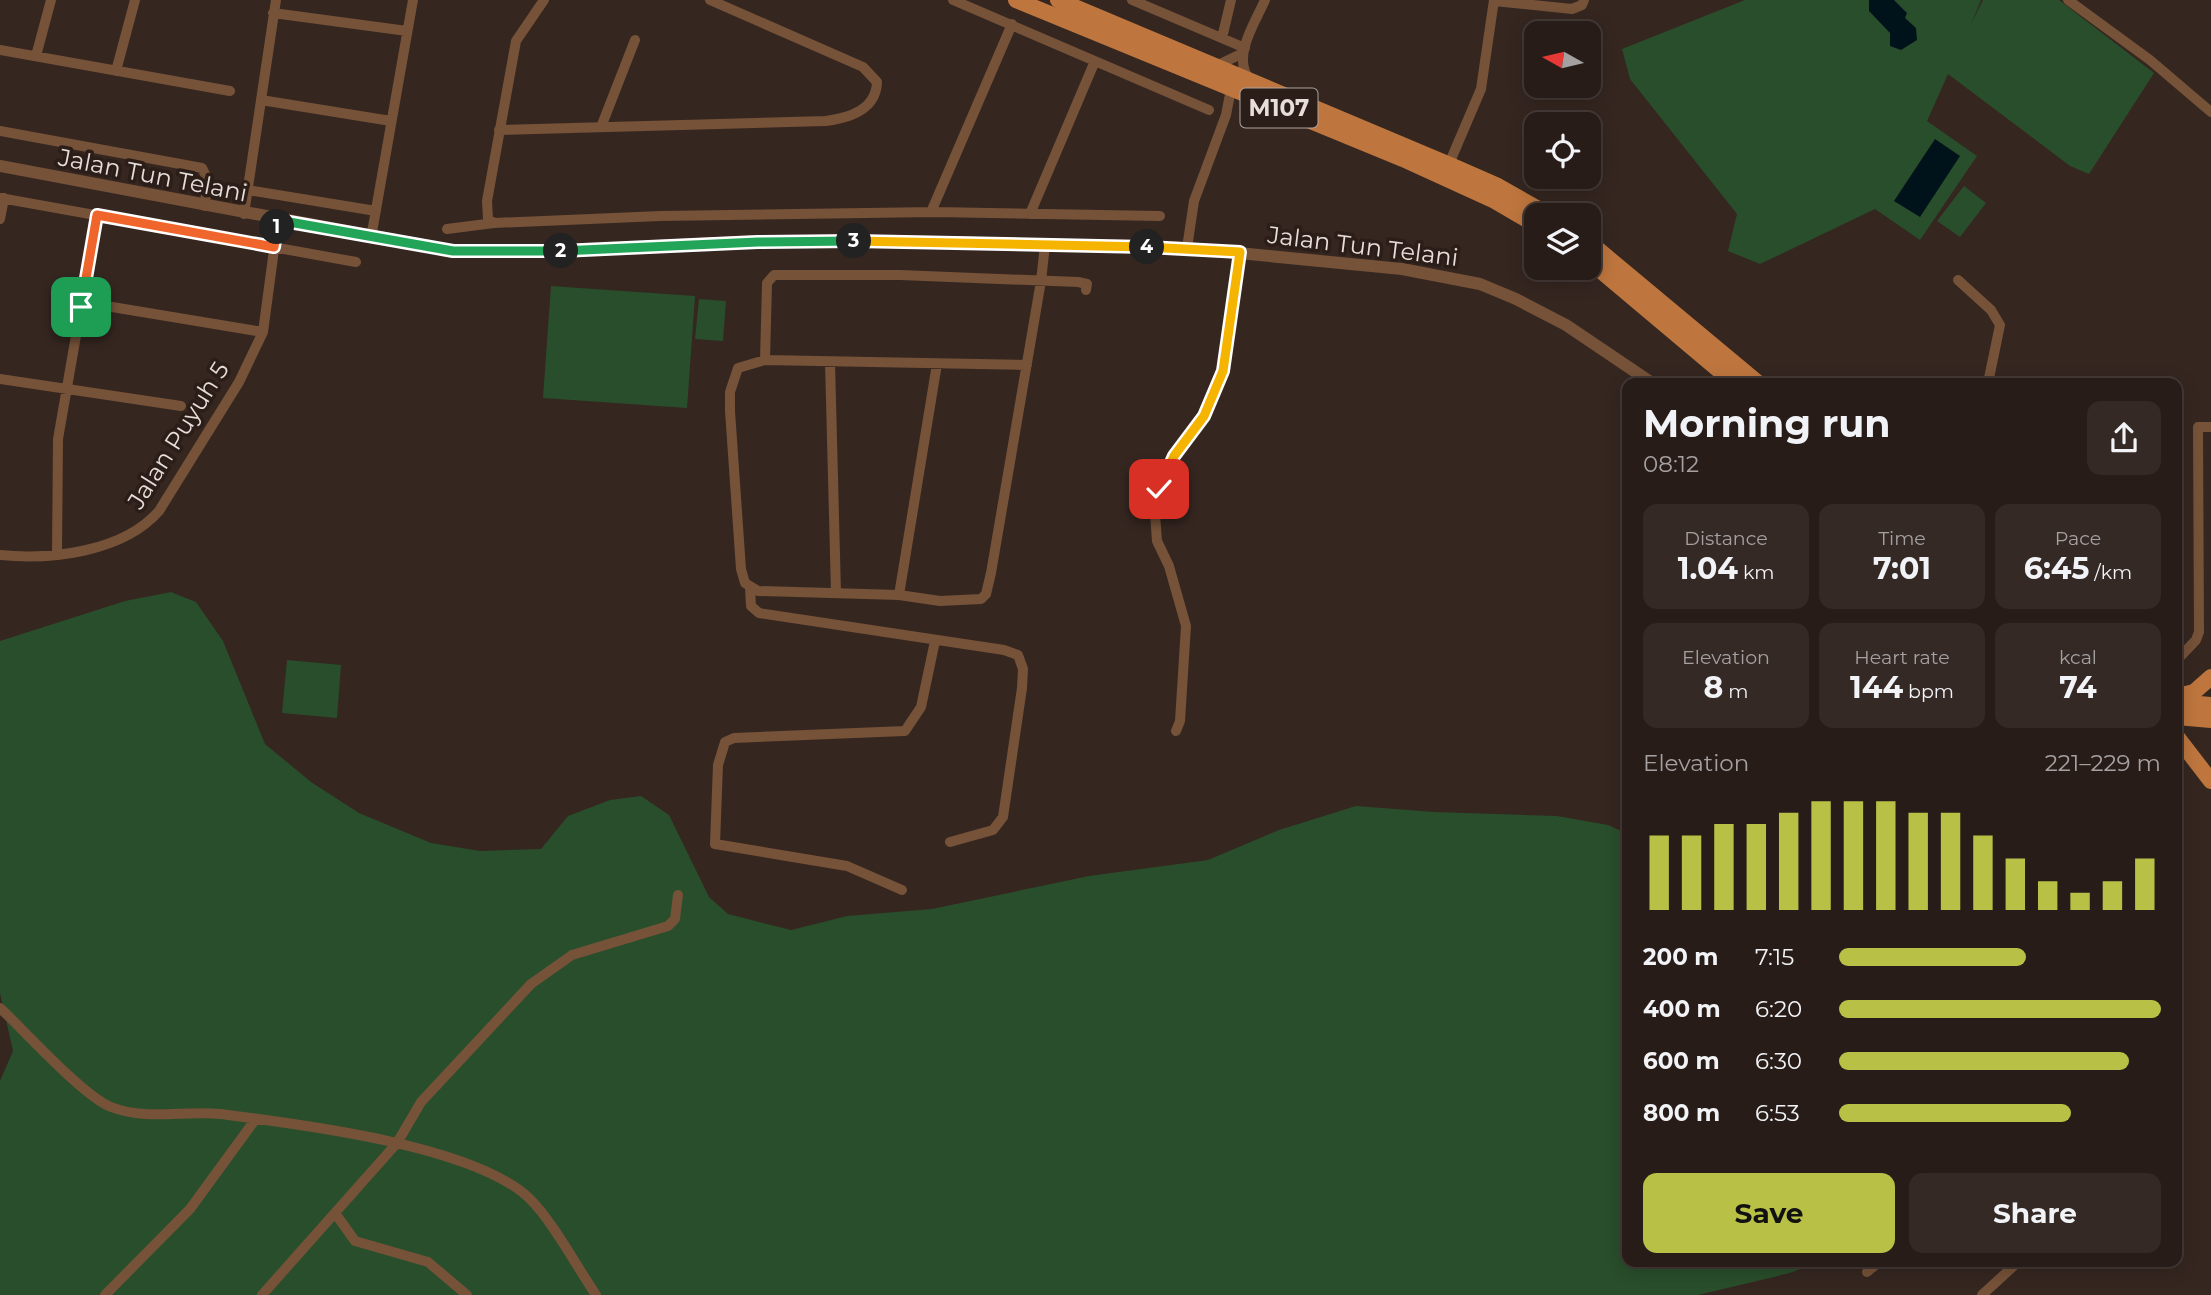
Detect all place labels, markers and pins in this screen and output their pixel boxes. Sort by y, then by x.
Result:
pin: 1 [260,210,294,244]
pin: 3 [836,224,872,258]
pin: 4 [1130,230,1164,264]
pin: 2 [544,233,578,268]
pin [51,277,111,337]
pin [1129,459,1189,519]

